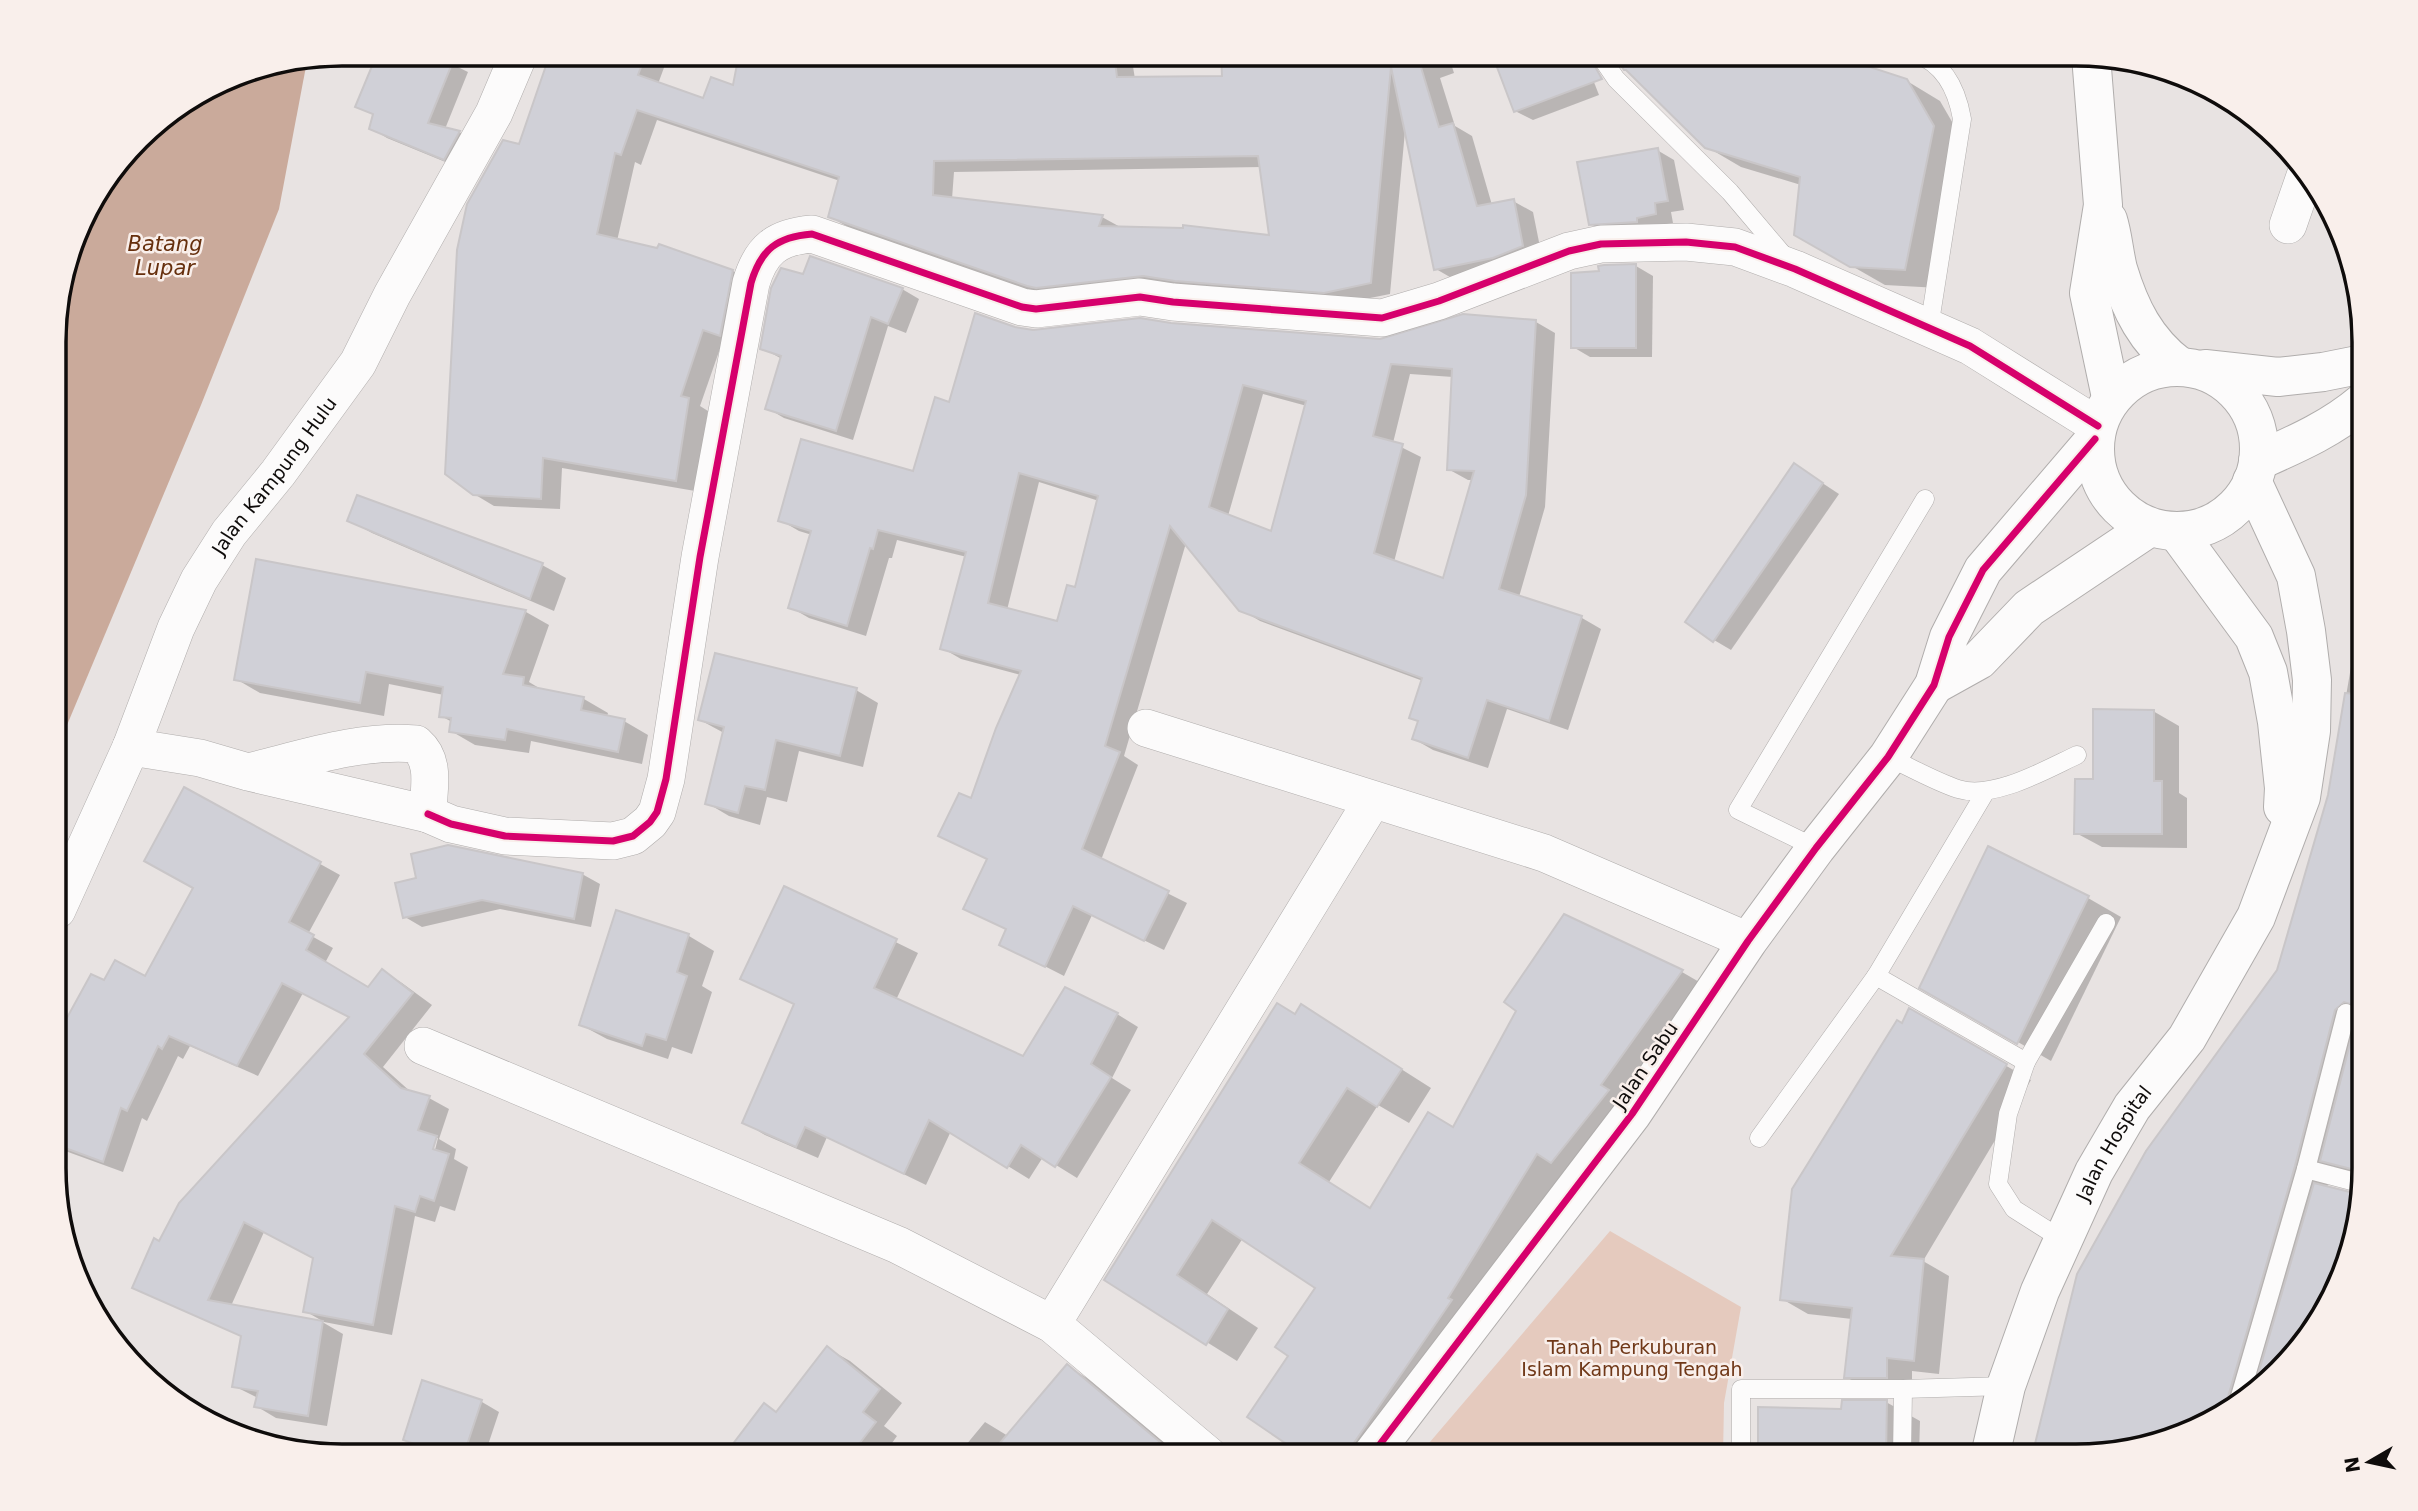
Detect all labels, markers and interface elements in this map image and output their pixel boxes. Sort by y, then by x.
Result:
water label: Batang Lupar [127,232,203,280]
street label: Jalan Kampung Hulu [207,392,341,560]
street label: Jalan Sabu [1607,1017,1682,1113]
street label: Jalan Hospital [2071,1081,2156,1205]
park label: Tanah Perkuburan Islam Kampung Tengah [1521,1336,1743,1380]
north arrow [2334,1427,2404,1497]
text: N [2340,1455,2364,1474]

